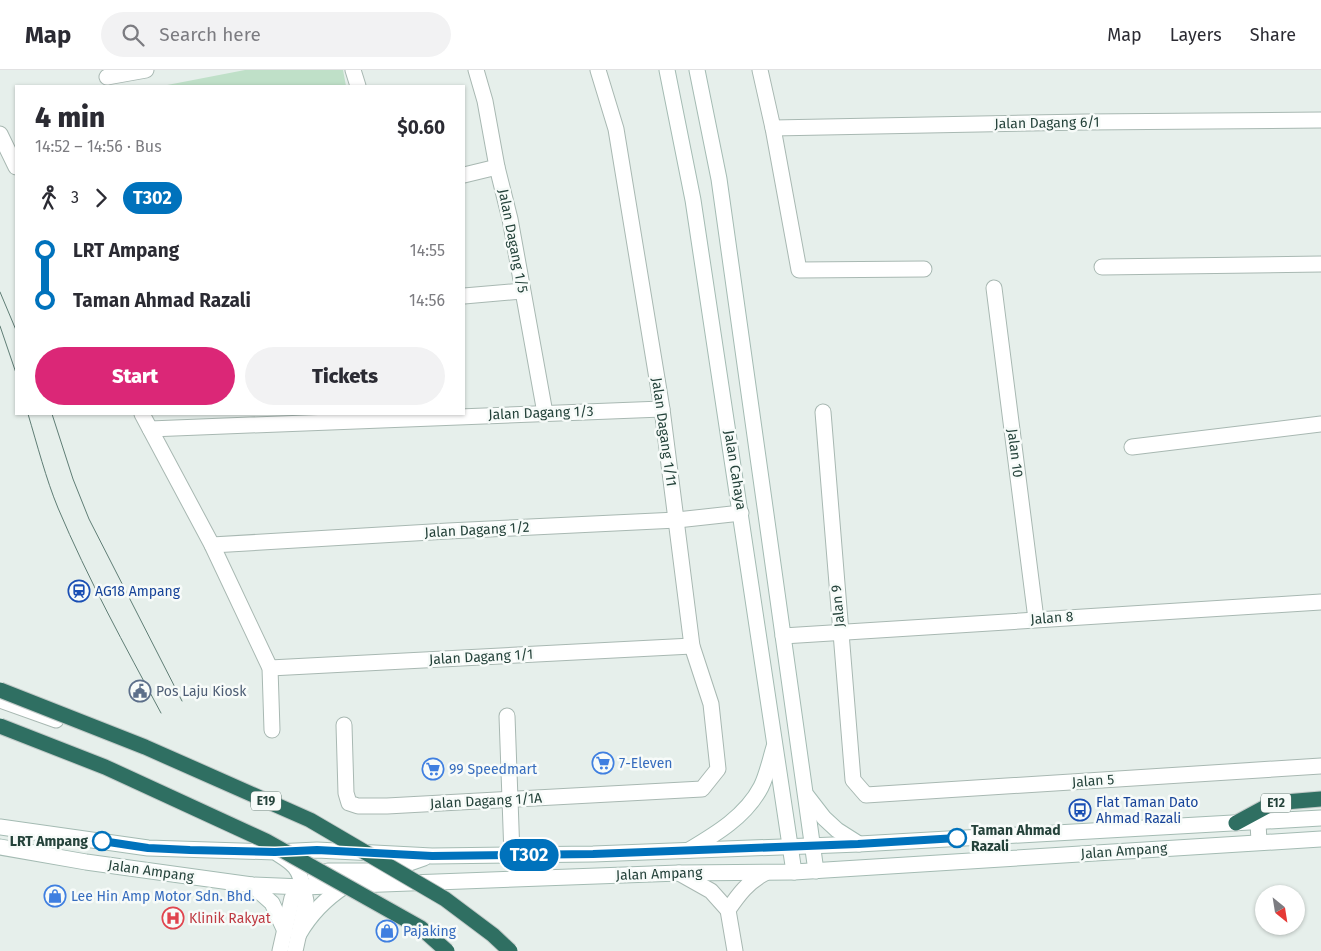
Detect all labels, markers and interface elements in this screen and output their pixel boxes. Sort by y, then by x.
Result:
search box [101,12,451,57]
text: Map [25,21,71,49]
icon: search [119,21,147,49]
text: Search here [159,23,261,46]
text: Map [1107,24,1142,46]
text: Layers [1170,24,1222,46]
text: Share [1250,24,1296,46]
text: 4 min [35,101,105,134]
street label: Jalan Dagang 6/1 [994,114,1100,132]
text: $0.60 [397,116,445,139]
text: 14:52 – 14:56 · Bus [35,137,162,156]
icon: walk [35,184,63,212]
icon: forward [87,184,115,212]
text: T302 [133,187,172,209]
text: 3 [71,188,79,207]
street label: Jalan Dagang 1/5 [495,188,531,294]
text: LRT Ampang [73,239,179,262]
text: 14:55 [410,241,445,260]
text: Taman Ahmad Razali [73,289,251,312]
text: 14:56 [409,291,445,310]
button: Start [35,347,235,405]
button: Tickets [245,347,445,405]
street label: Jalan Dagang 1/11 [648,376,680,488]
street label: Jalan Dagang 1/3 [488,403,594,423]
street label: Jalan 10 [1004,428,1026,479]
street label: Jalan Cahaya [720,429,750,511]
street label: Jalan Dagang 1/2 [424,519,530,541]
station icon: AG18 Ampang [67,579,91,603]
place label: AG18 Ampang [95,583,181,600]
street label: Jalan 9 [828,584,848,628]
street label: Jalan 8 [1030,608,1074,628]
street label: Jalan Dagang 1/1 [429,646,533,668]
public building icon: Pos Laju Kiosk [128,679,152,703]
place label: Pos Laju Kiosk [156,683,247,700]
supermarket icon: 7-Eleven [591,751,615,775]
place label: 7-Eleven [619,755,673,772]
supermarket icon: 99 Speedmart [421,757,445,781]
place label: 99 Speedmart [449,761,538,778]
street label: Jalan 5 [1071,771,1115,791]
street label: Jalan Dagang 1/1A [430,790,542,812]
road number: E19 [251,791,281,810]
place label: Flat Taman Dato Ahmad Razali [1096,794,1198,827]
road number: E12 [1261,794,1291,812]
bus stop icon: Flat Taman Dato Ahmad Razali [1068,798,1092,822]
place label: Taman Ahmad Razali [971,822,1061,855]
marker: Taman Ahmad Razali [947,828,967,848]
marker: LRT Ampang [92,831,112,851]
place label: LRT Ampang [10,833,88,850]
line badge: T302 [494,839,564,871]
street label: Jalan Ampang [1080,839,1169,863]
text: T302 [510,844,548,866]
street label: Jalan Ampang [107,857,196,886]
street label: Jalan Ampang [615,864,703,884]
shop icon: Lee Hin Amp Motor Sdn. Bhd. [43,884,67,908]
north arrow [1255,885,1305,935]
map controls [1255,885,1305,935]
place label: Lee Hin Amp Motor Sdn. Bhd. [71,888,255,905]
hospital icon: Klinik Rakyat [161,906,185,930]
place label: Klinik Rakyat [189,910,272,927]
shop icon: Pajaking [375,919,399,943]
place label: Pajaking [403,923,457,940]

